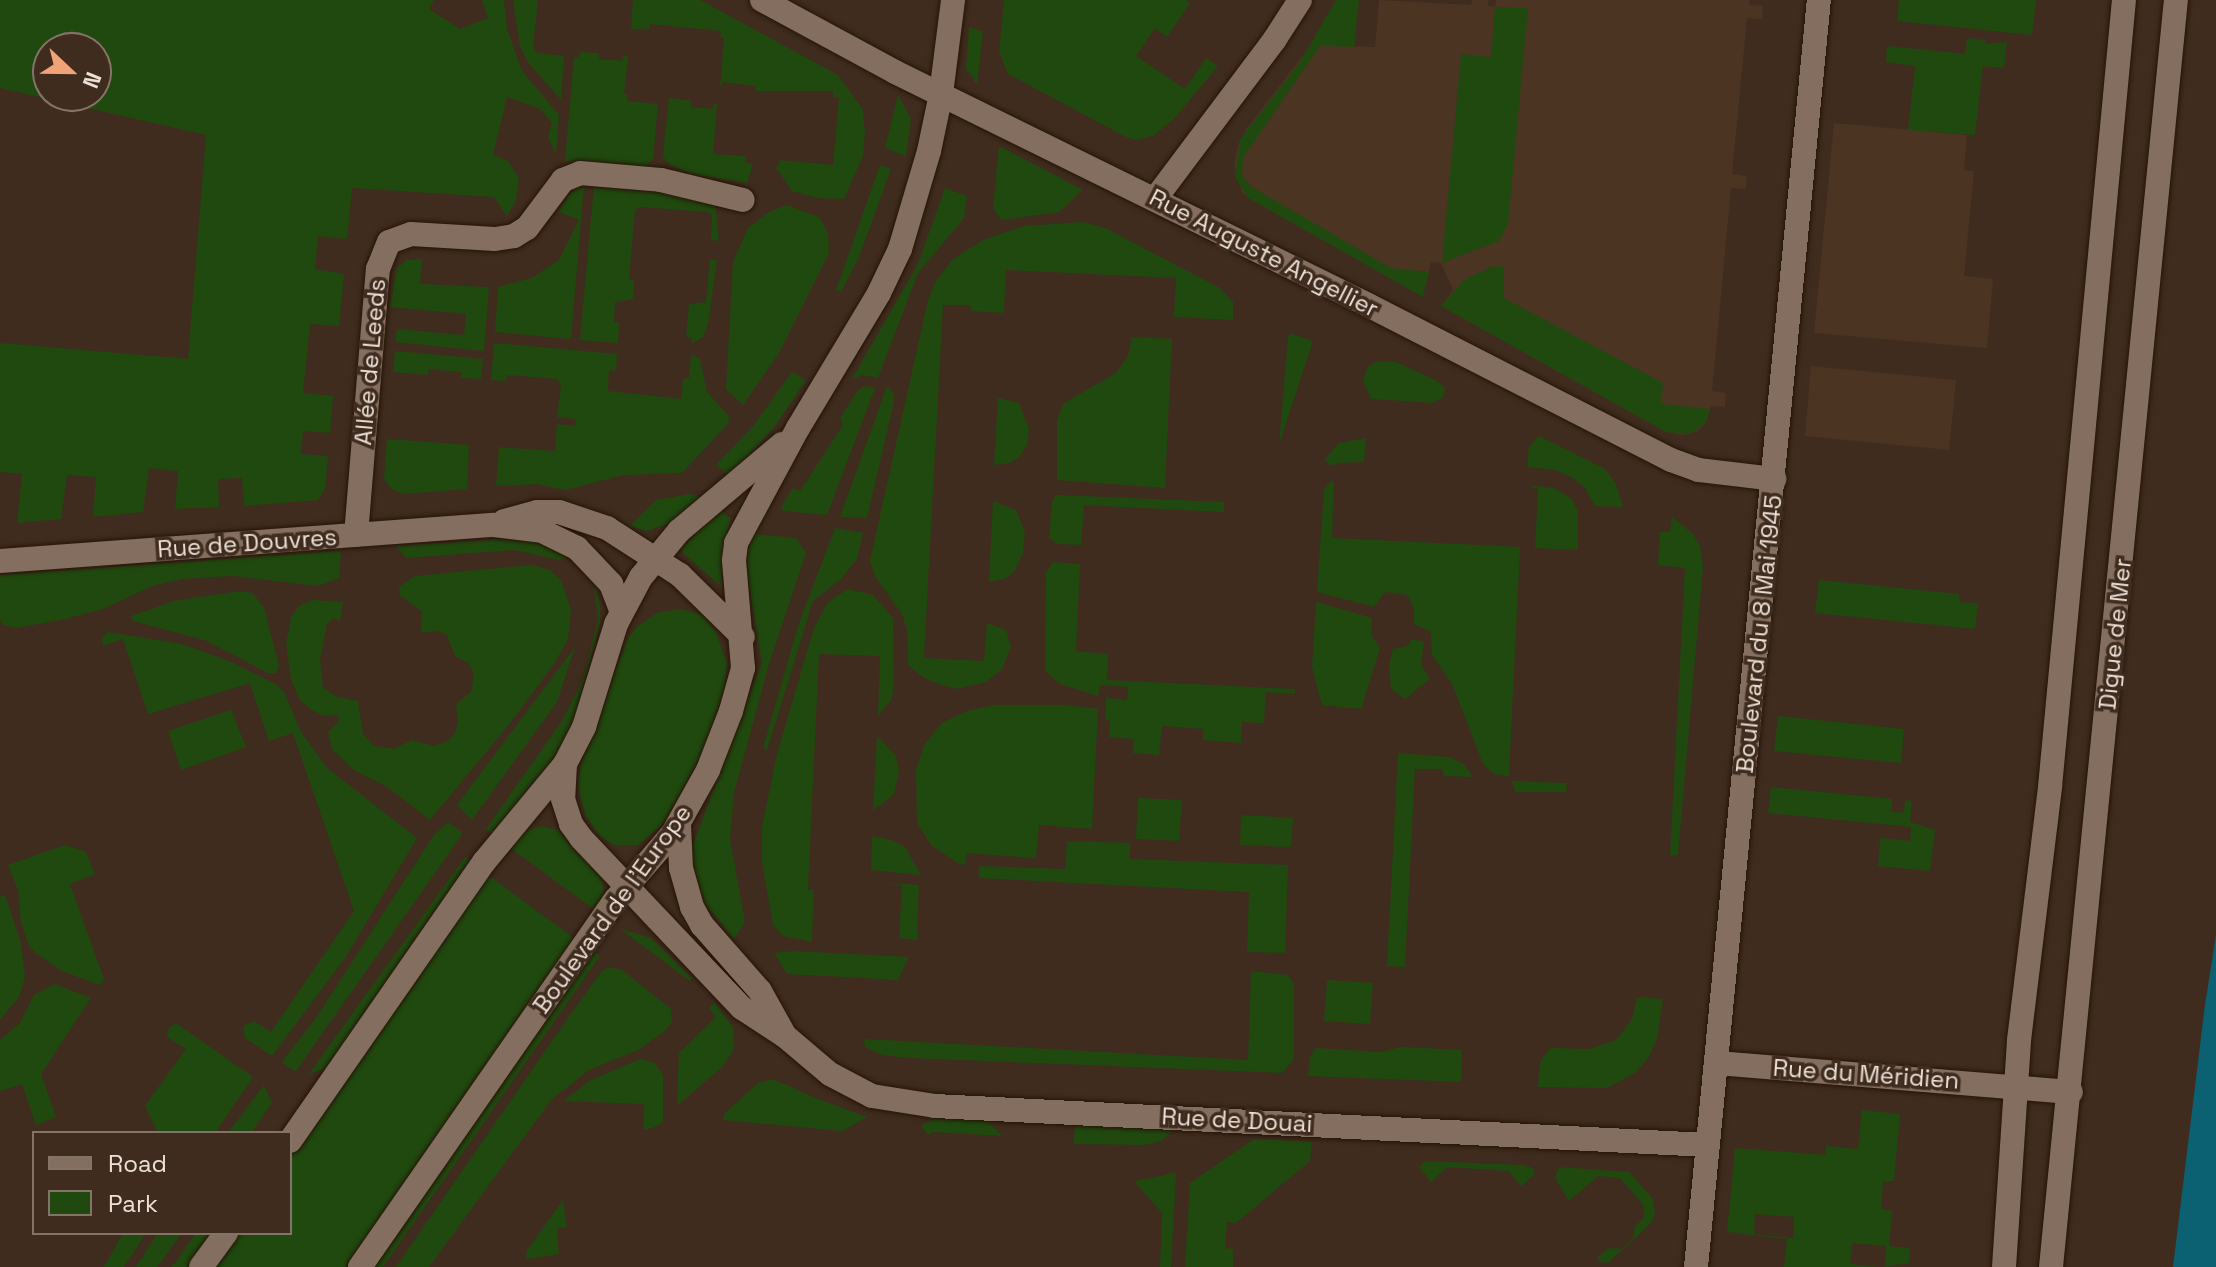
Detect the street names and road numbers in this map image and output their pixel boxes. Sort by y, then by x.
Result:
street label: Rue Auguste Angellier [1144,183,1384,323]
street label: Allée de Leeds [348,278,392,446]
street label: Boulevard du 8 Mai 1945 [1730,493,1788,775]
street label: Rue de Douvres [156,522,338,564]
street label: Digue de Mer [2093,557,2137,711]
street label: Boulevard de l'Europe [527,799,697,1019]
street label: Rue du Méridien [1772,1053,1960,1095]
street label: Rue de Douai [1161,1102,1313,1138]

